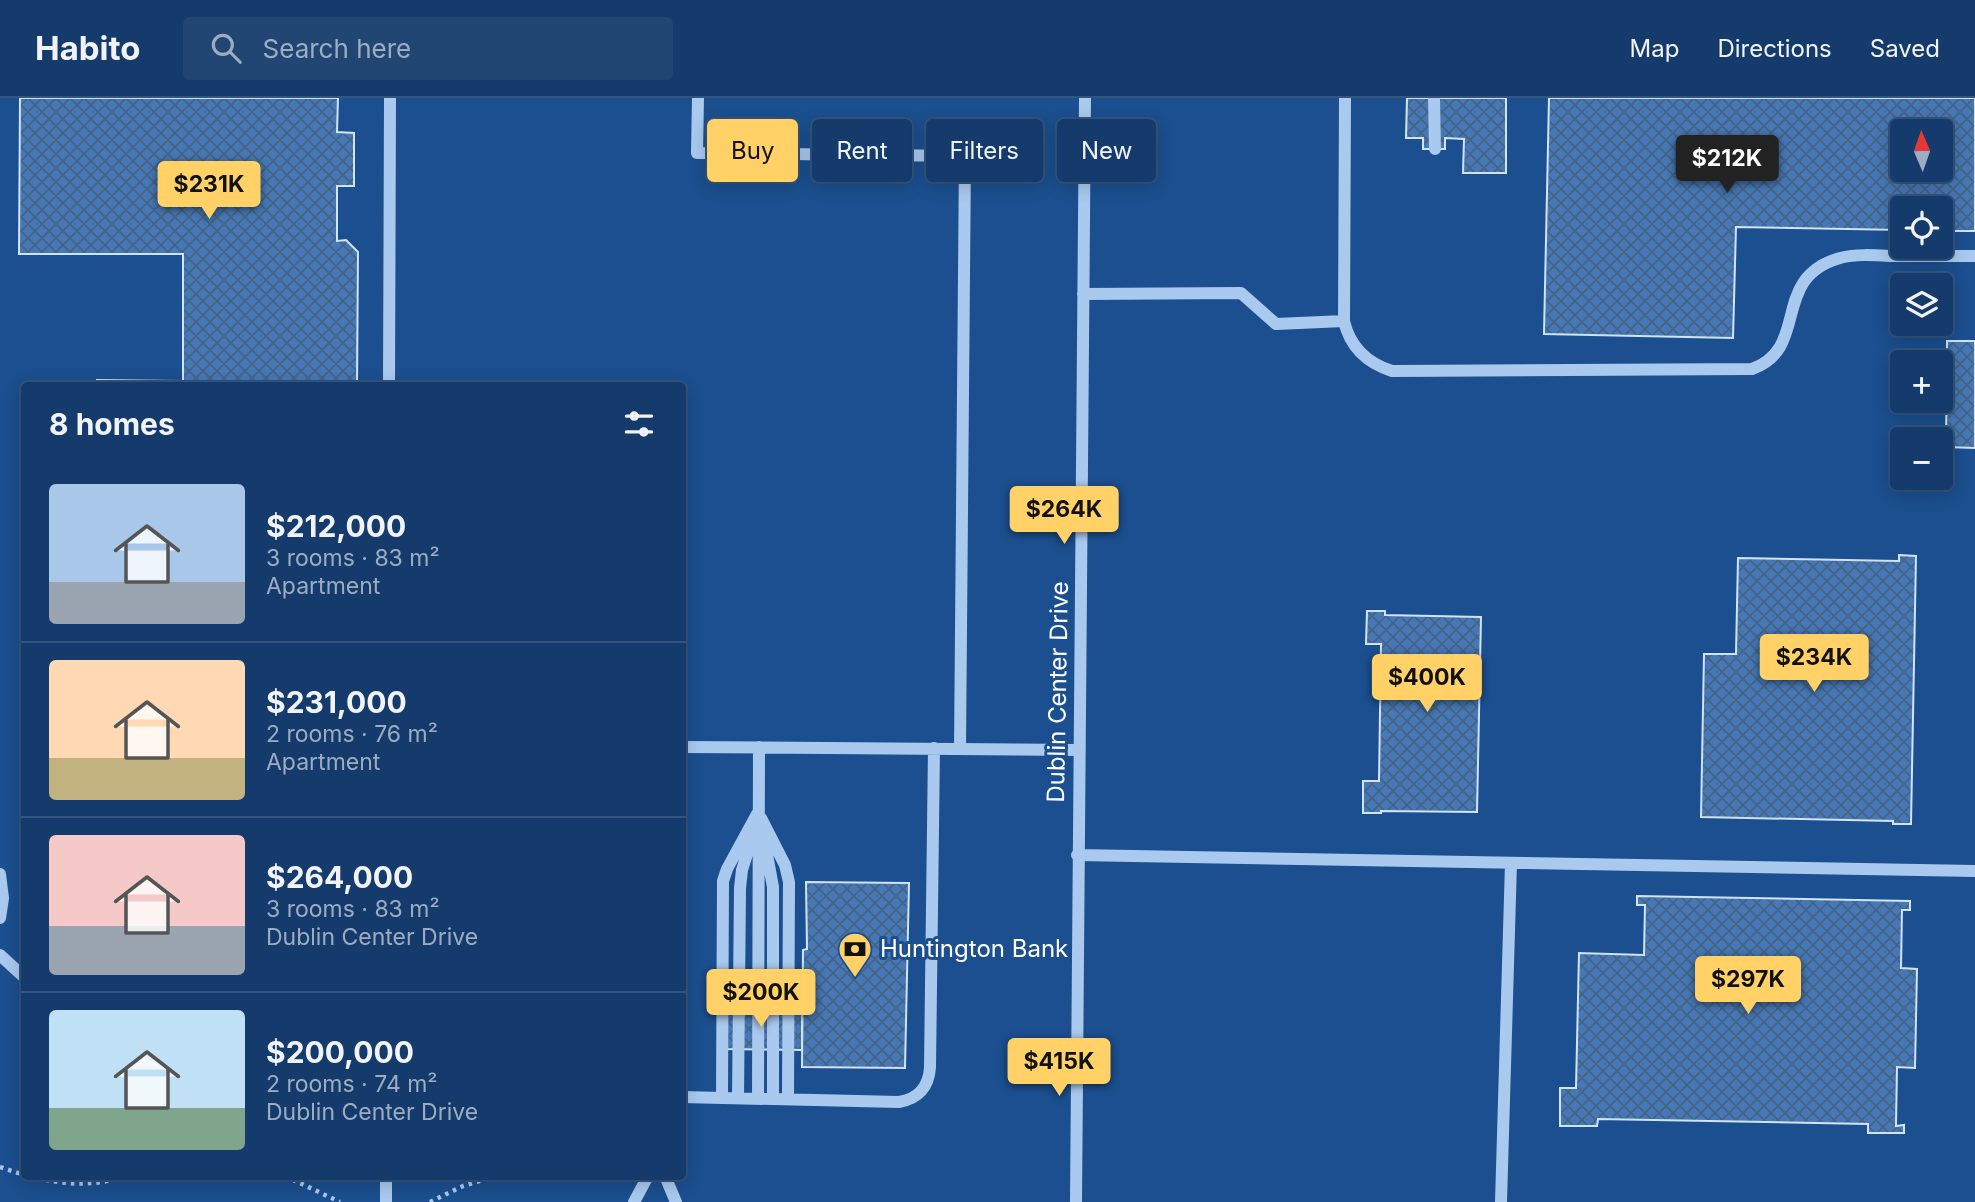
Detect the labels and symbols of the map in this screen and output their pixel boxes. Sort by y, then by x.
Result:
north arrow [1890,119,1953,182]
pin: $212K [1678,136,1776,195]
pin: $231K [160,162,258,221]
pin: $264K [1015,486,1113,546]
street label: Dublin Center Drive [1041,581,1074,803]
pin: $234K [1765,634,1863,694]
pin: $400K [1378,654,1476,714]
bank icon: Huntington Bank [836,930,874,979]
place label: Huntington Bank [880,934,1068,963]
pin: $297K [1699,956,1797,1016]
pin: $200K [712,970,810,1029]
pin: $415K [1010,1038,1108,1098]

